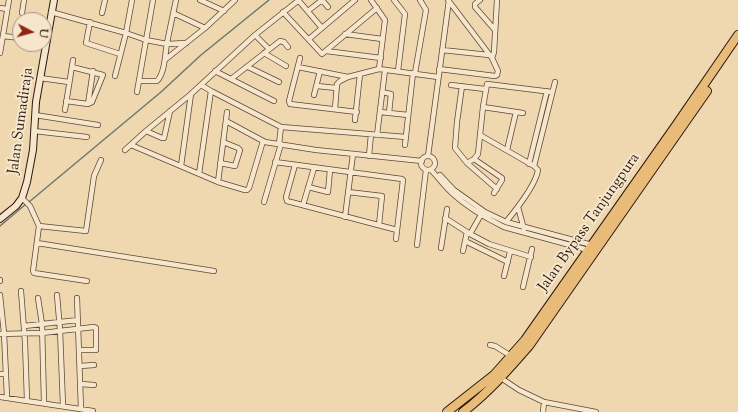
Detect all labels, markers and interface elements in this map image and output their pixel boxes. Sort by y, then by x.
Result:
north arrow [12,12,52,52]
text: U [35,28,51,38]
street label: Jalan Sumadiraja [6,67,38,175]
street label: Jalan Bypass Tanjungpura [535,150,645,296]

